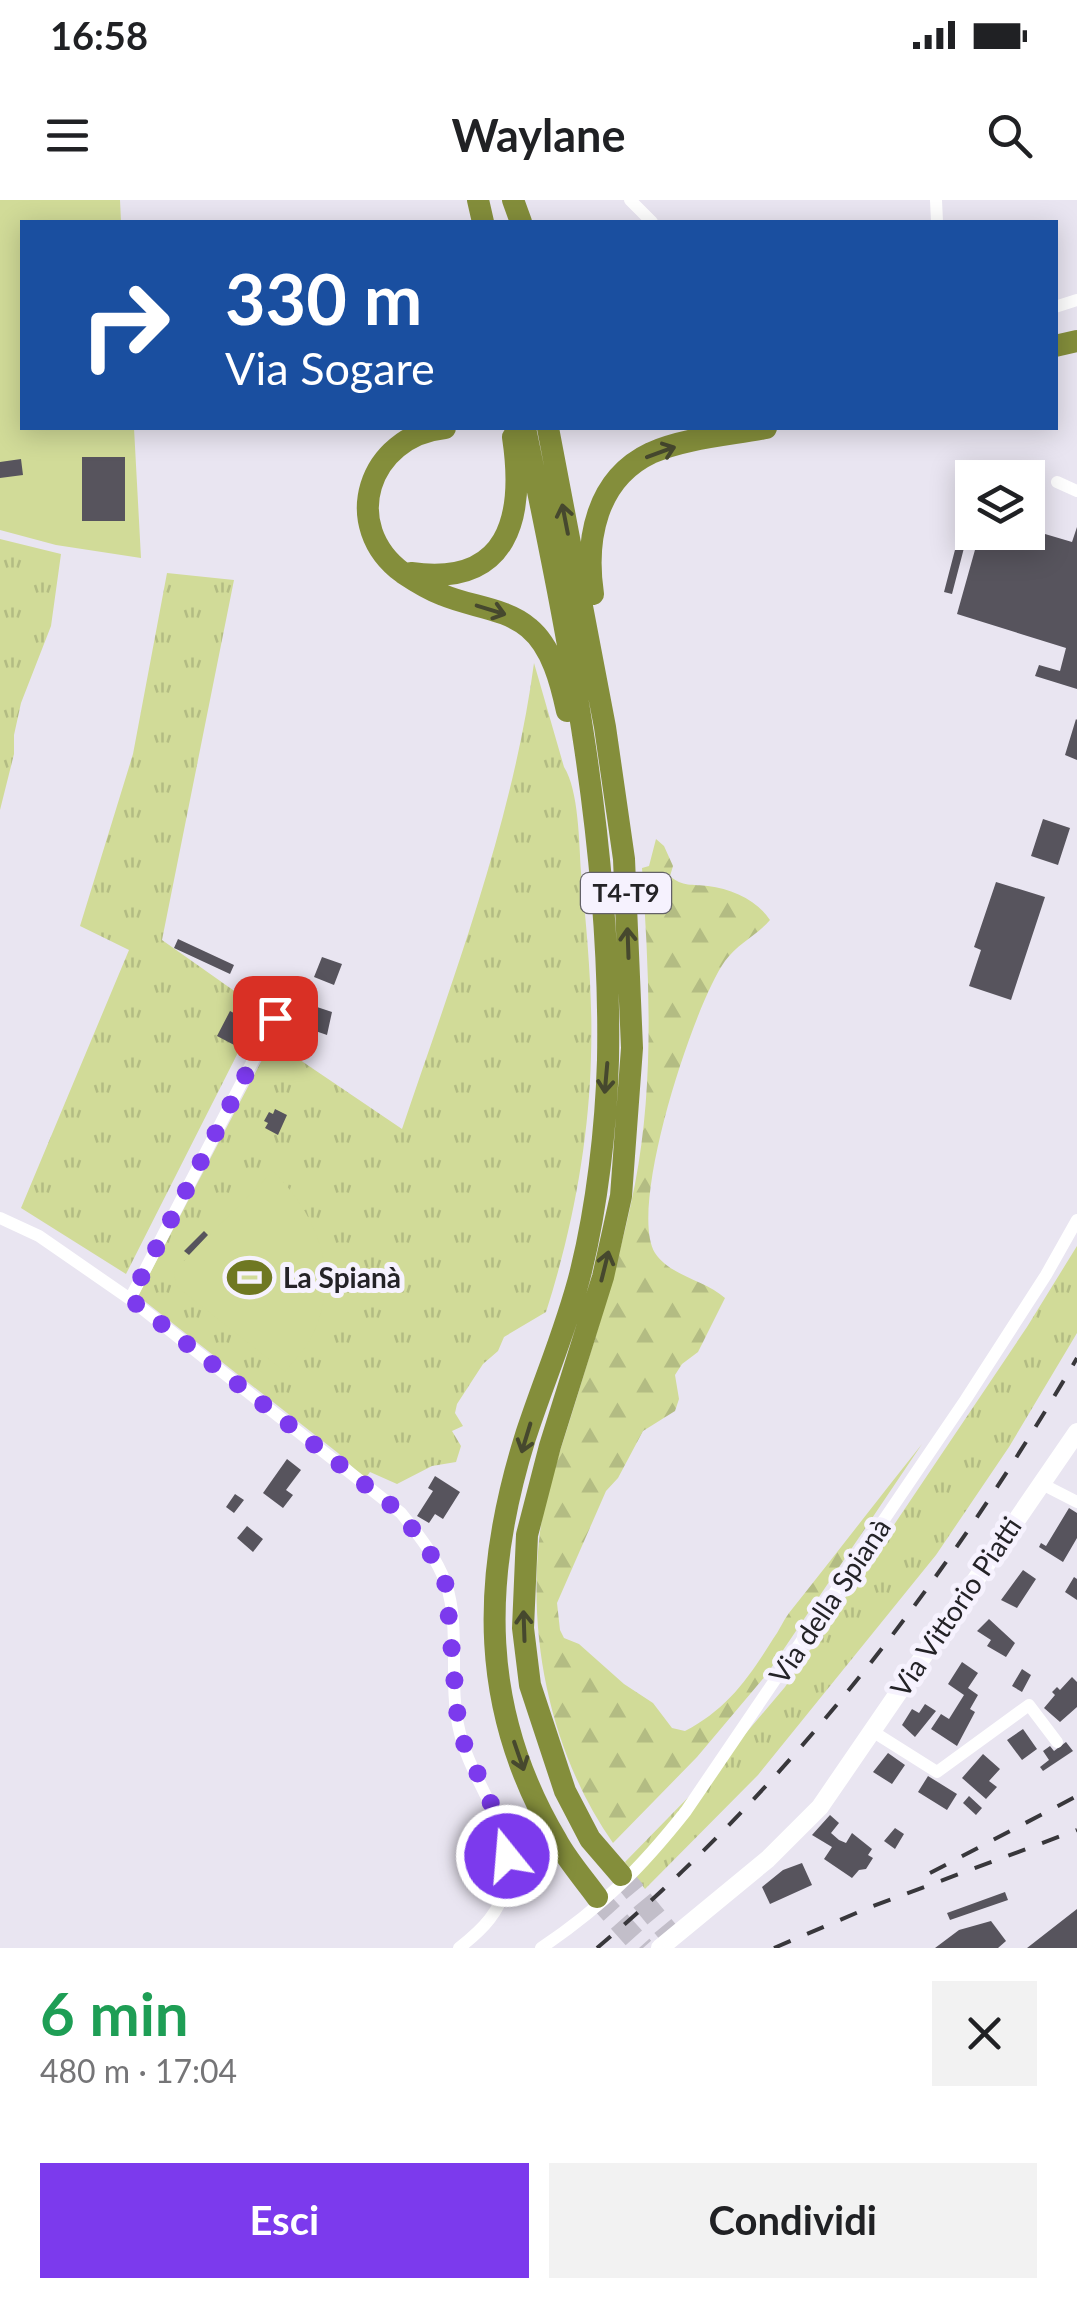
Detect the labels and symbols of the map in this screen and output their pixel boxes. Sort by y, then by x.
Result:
one-way arrow [644,441,676,459]
one-way arrow [555,503,574,535]
one-way arrow [475,602,507,620]
road number: T4-T9 [581,873,671,913]
one-way arrow [618,928,637,960]
pin [233,976,318,1061]
one-way arrow [597,1062,616,1094]
one-way arrow [597,1251,615,1283]
sports icon: La Spianà [226,1254,274,1302]
place label: La Spianà [283,1260,401,1294]
one-way arrow [516,1422,534,1453]
street label: Via Vittorio Piatti [882,1510,1028,1703]
street label: Via della Spianà [761,1511,897,1690]
one-way arrow [515,1610,534,1643]
one-way arrow [511,1740,529,1771]
position arrow [455,1804,559,1908]

